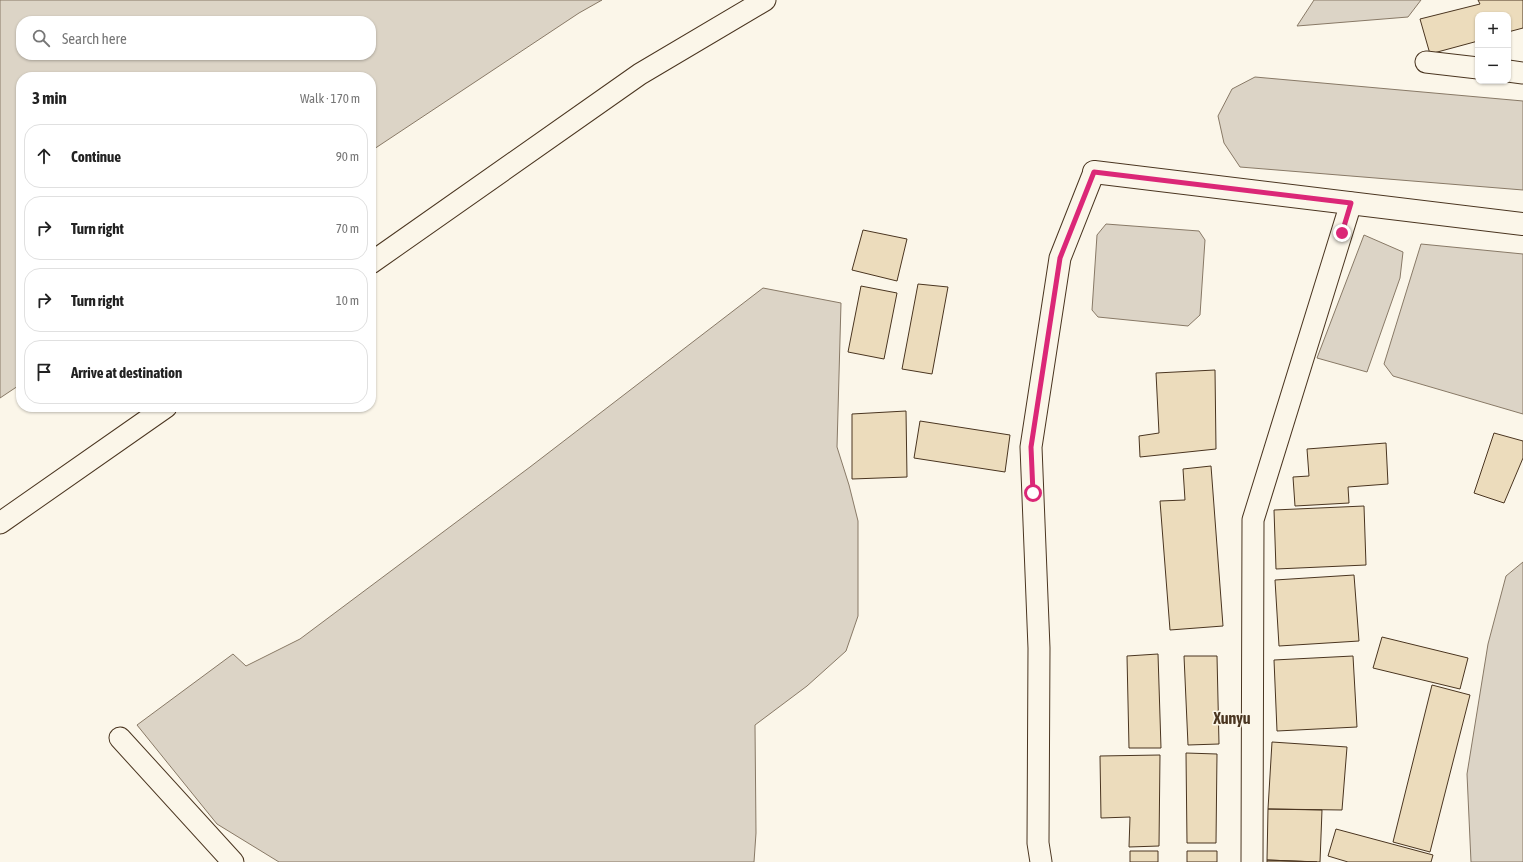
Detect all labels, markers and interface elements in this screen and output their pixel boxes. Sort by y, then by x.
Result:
map controls [1475,12,1511,84]
button: + [1475,12,1511,48]
search box [16,16,376,60]
icon: search [30,27,52,49]
text: Search here [62,30,127,47]
button: − [1475,48,1511,84]
text: 3 min [32,88,67,108]
text: Walk · 170 m [300,91,360,106]
icon: ahead [33,145,55,167]
text: Continue [71,148,121,165]
text: 90 m [336,149,359,164]
icon: right [33,217,55,239]
text: Turn right [71,220,124,237]
text: 70 m [336,221,359,236]
route end [1333,224,1351,242]
icon: right [33,289,55,311]
text: Turn right [71,292,124,309]
text: 10 m [336,293,359,308]
icon: arrive [33,361,55,383]
text: Arrive at destination [71,364,182,381]
route start [1024,484,1042,502]
district label: Xunyu [1212,709,1251,727]

